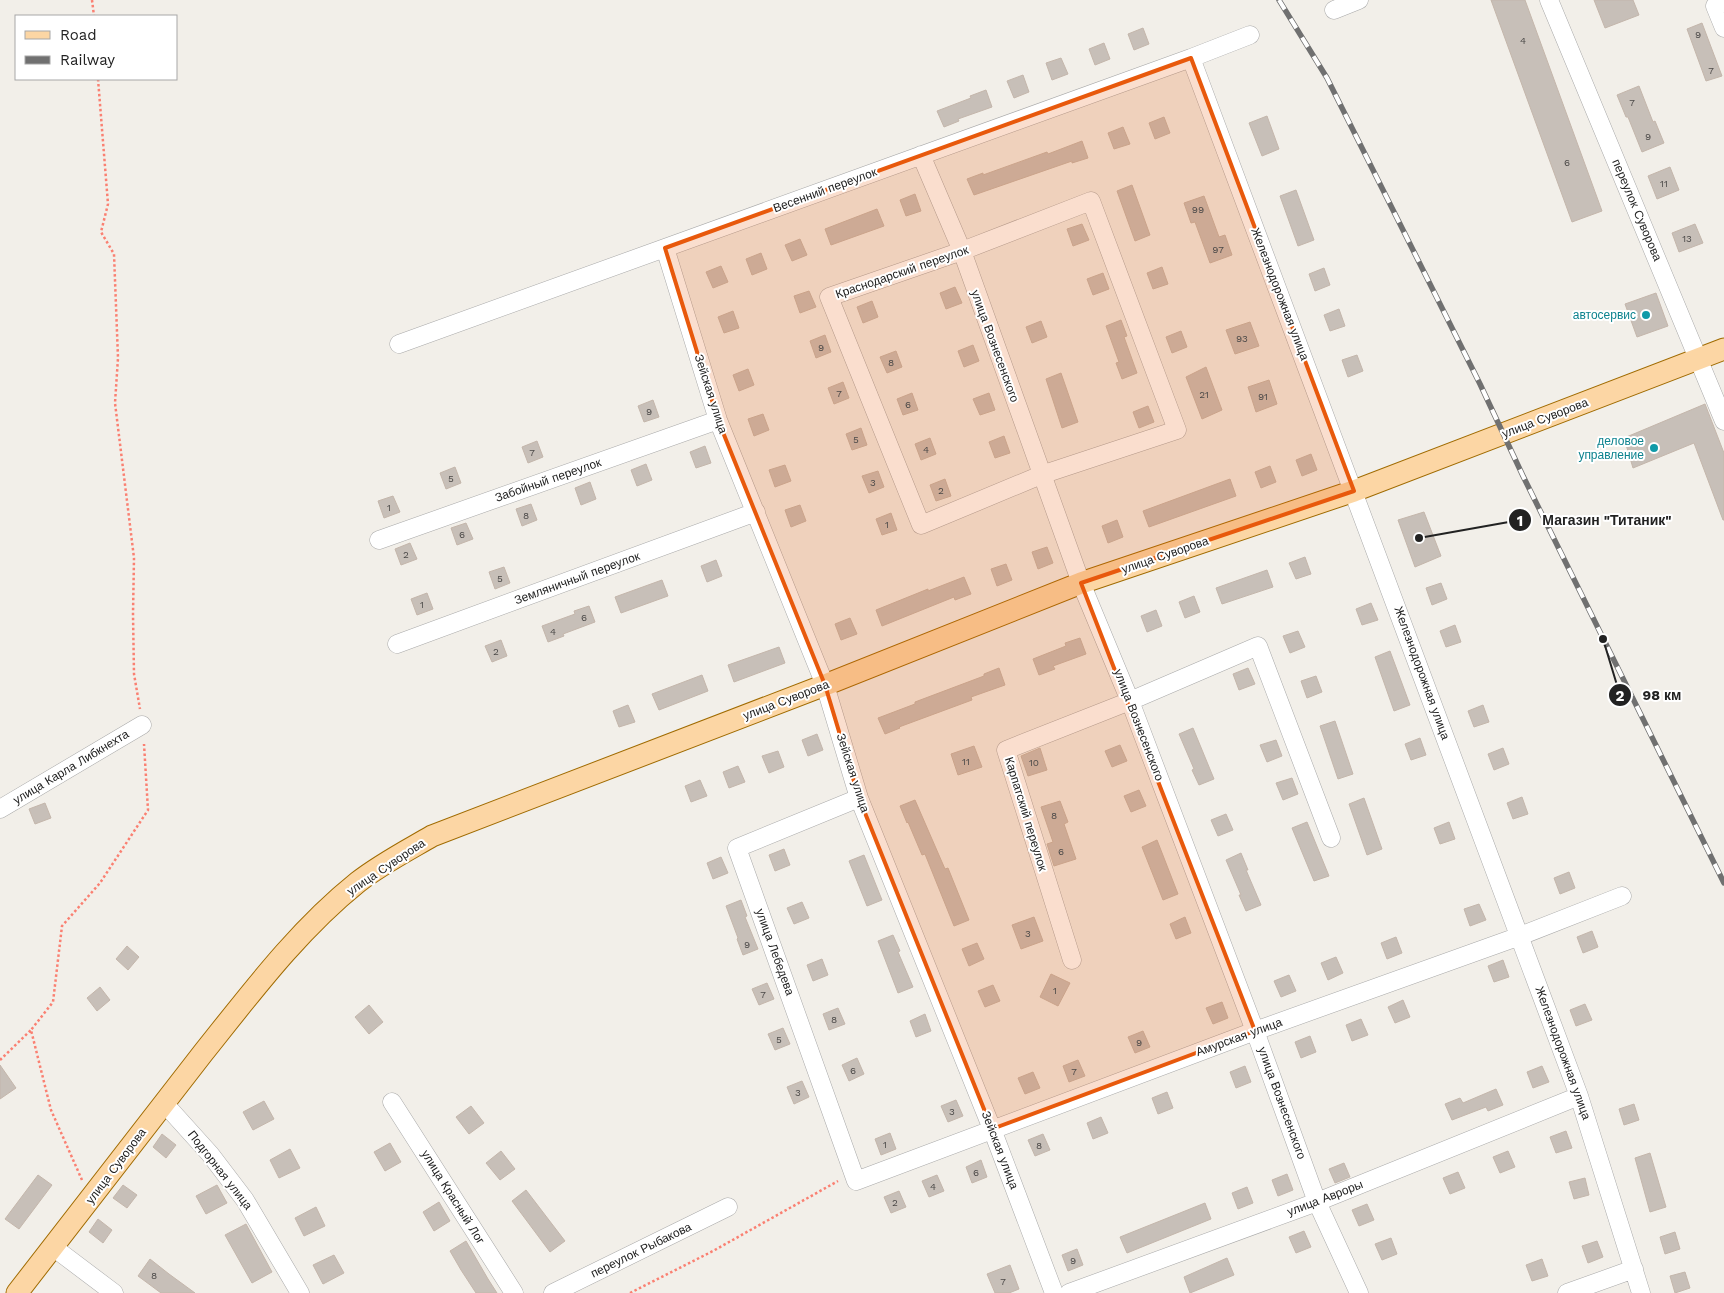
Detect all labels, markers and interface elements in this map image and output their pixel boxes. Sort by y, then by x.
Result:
legend [15,15,178,80]
text: Road [60,26,97,44]
house number: 9 [1695,29,1701,40]
house number: 4 [1520,35,1526,46]
text: Railway [60,51,115,69]
house number: 7 [1708,65,1714,76]
house number: 7 [1629,97,1635,108]
house number: 9 [1645,131,1651,142]
house number: 6 [1564,157,1570,168]
street label: переулок Суворова [1609,157,1665,263]
street label: Весенний переулок [771,164,879,215]
house number: 11 [1660,178,1668,189]
house number: 99 [1192,204,1204,215]
street label: Железнодорожная улица [1248,226,1312,363]
house number: 13 [1682,233,1692,244]
street label: Краснодарский переулок [834,242,971,301]
house number: 97 [1212,244,1224,255]
street label: улица Вознесенского [968,288,1022,404]
place label: автосервис [1573,308,1636,322]
marker: автосервис [1640,309,1652,321]
house number: 93 [1236,333,1248,344]
house number: 9 [818,342,824,353]
street label: Зейская улица [692,353,730,436]
house number: 8 [888,357,894,368]
house number: 7 [836,388,842,399]
house number: 21 [1199,389,1209,400]
house number: 91 [1258,391,1268,402]
street label: улица Суворова [1500,395,1590,441]
house number: 6 [905,399,911,410]
house number: 9 [646,406,652,417]
house number: 5 [853,434,859,445]
place label: деловое управление [1578,434,1644,462]
marker: деловое управление [1648,442,1660,454]
house number: 4 [923,444,929,455]
house number: 7 [529,447,535,458]
street label: Забойный переулок [493,455,604,505]
house number: 5 [448,473,454,484]
house number: 3 [870,477,876,488]
house number: 2 [938,485,944,496]
house number: 1 [387,502,391,513]
callout: Магазин "Титаник" [1507,506,1682,535]
house number: 8 [523,510,529,521]
text: 1 [1517,512,1523,530]
text: Магазин "Титаник" [1542,512,1672,528]
house number: 1 [885,519,889,530]
house number: 6 [459,529,465,540]
street label: улица Суворова [1120,533,1211,576]
house number: 2 [403,549,409,560]
street label: Земляничный переулок [512,549,642,607]
house number: 5 [497,573,503,584]
house number: 1 [420,599,424,610]
street label: Железнодорожная улица [1391,604,1453,742]
house number: 6 [581,612,587,623]
house number: 4 [550,626,556,637]
house number: 2 [493,646,499,657]
street label: улица Вознесенского [1111,667,1167,783]
street label: улица Суворова [741,677,831,723]
callout: 98 км [1608,681,1692,710]
text: 2 [1616,687,1625,705]
text: 98 км [1643,687,1681,703]
street label: улица Карла Либкнехта [11,727,132,807]
street label: Зейская улица [834,732,872,815]
street label: Карпатский переулок [1002,755,1050,873]
house number: 11 [962,756,970,767]
house number: 10 [1029,757,1039,768]
house number: 8 [1051,810,1057,821]
street label: улица Суворова [344,836,428,898]
house number: 6 [1058,846,1064,857]
street label: улица Лебедева [753,907,797,998]
house number: 3 [1025,928,1031,939]
house number: 9 [744,939,750,950]
street label: Железнодорожная улица [1532,984,1594,1122]
house number: 1 [1053,985,1057,996]
house number: 7 [760,989,766,1000]
house number: 8 [831,1014,837,1025]
street label: Амурская улица [1194,1015,1284,1059]
house number: 5 [776,1034,782,1045]
house number: 9 [1136,1037,1142,1048]
street label: улица Вознесенского [1255,1045,1309,1161]
house number: 6 [850,1065,856,1076]
house number: 7 [1071,1066,1077,1077]
house number: 3 [795,1087,801,1098]
house number: 3 [949,1106,955,1117]
street label: Зейская улица [979,1109,1021,1191]
street label: улица Суворова [83,1125,149,1207]
street label: Подгорная улица [185,1128,255,1213]
house number: 1 [883,1139,887,1150]
house number: 8 [1036,1140,1042,1151]
street label: улица Красный Лог [418,1147,488,1247]
house number: 6 [973,1167,979,1178]
street label: улица Авроры [1285,1177,1365,1219]
house number: 4 [930,1181,936,1192]
house number: 2 [892,1197,898,1208]
street label: переулок Рыбакова [588,1219,694,1280]
house number: 9 [1070,1255,1076,1266]
house number: 8 [151,1270,157,1281]
house number: 7 [1000,1276,1006,1287]

